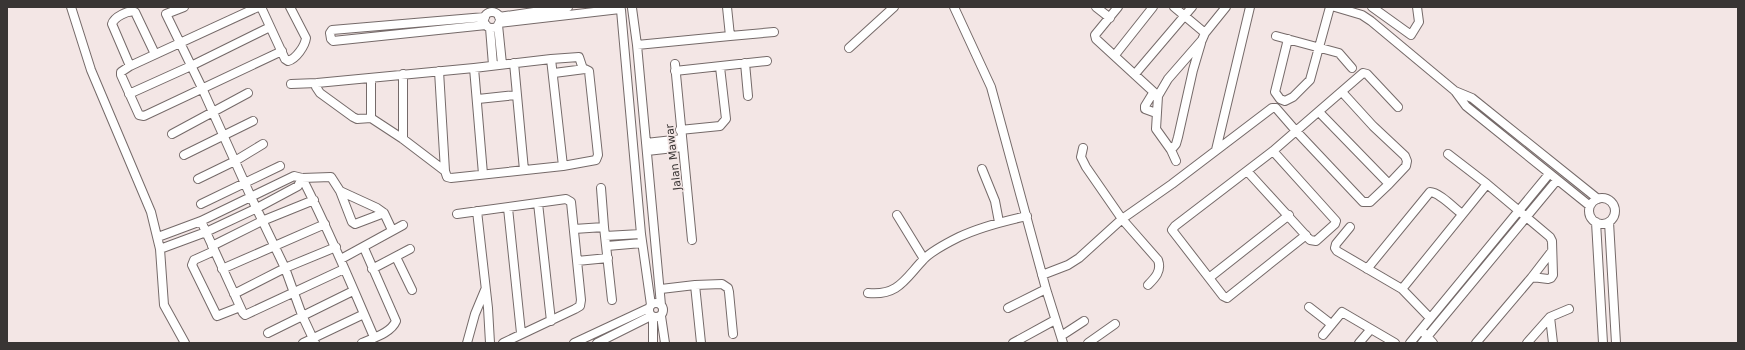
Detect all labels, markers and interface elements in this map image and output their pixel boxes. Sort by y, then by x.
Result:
street label: Jalan Mawar [663,123,684,192]

